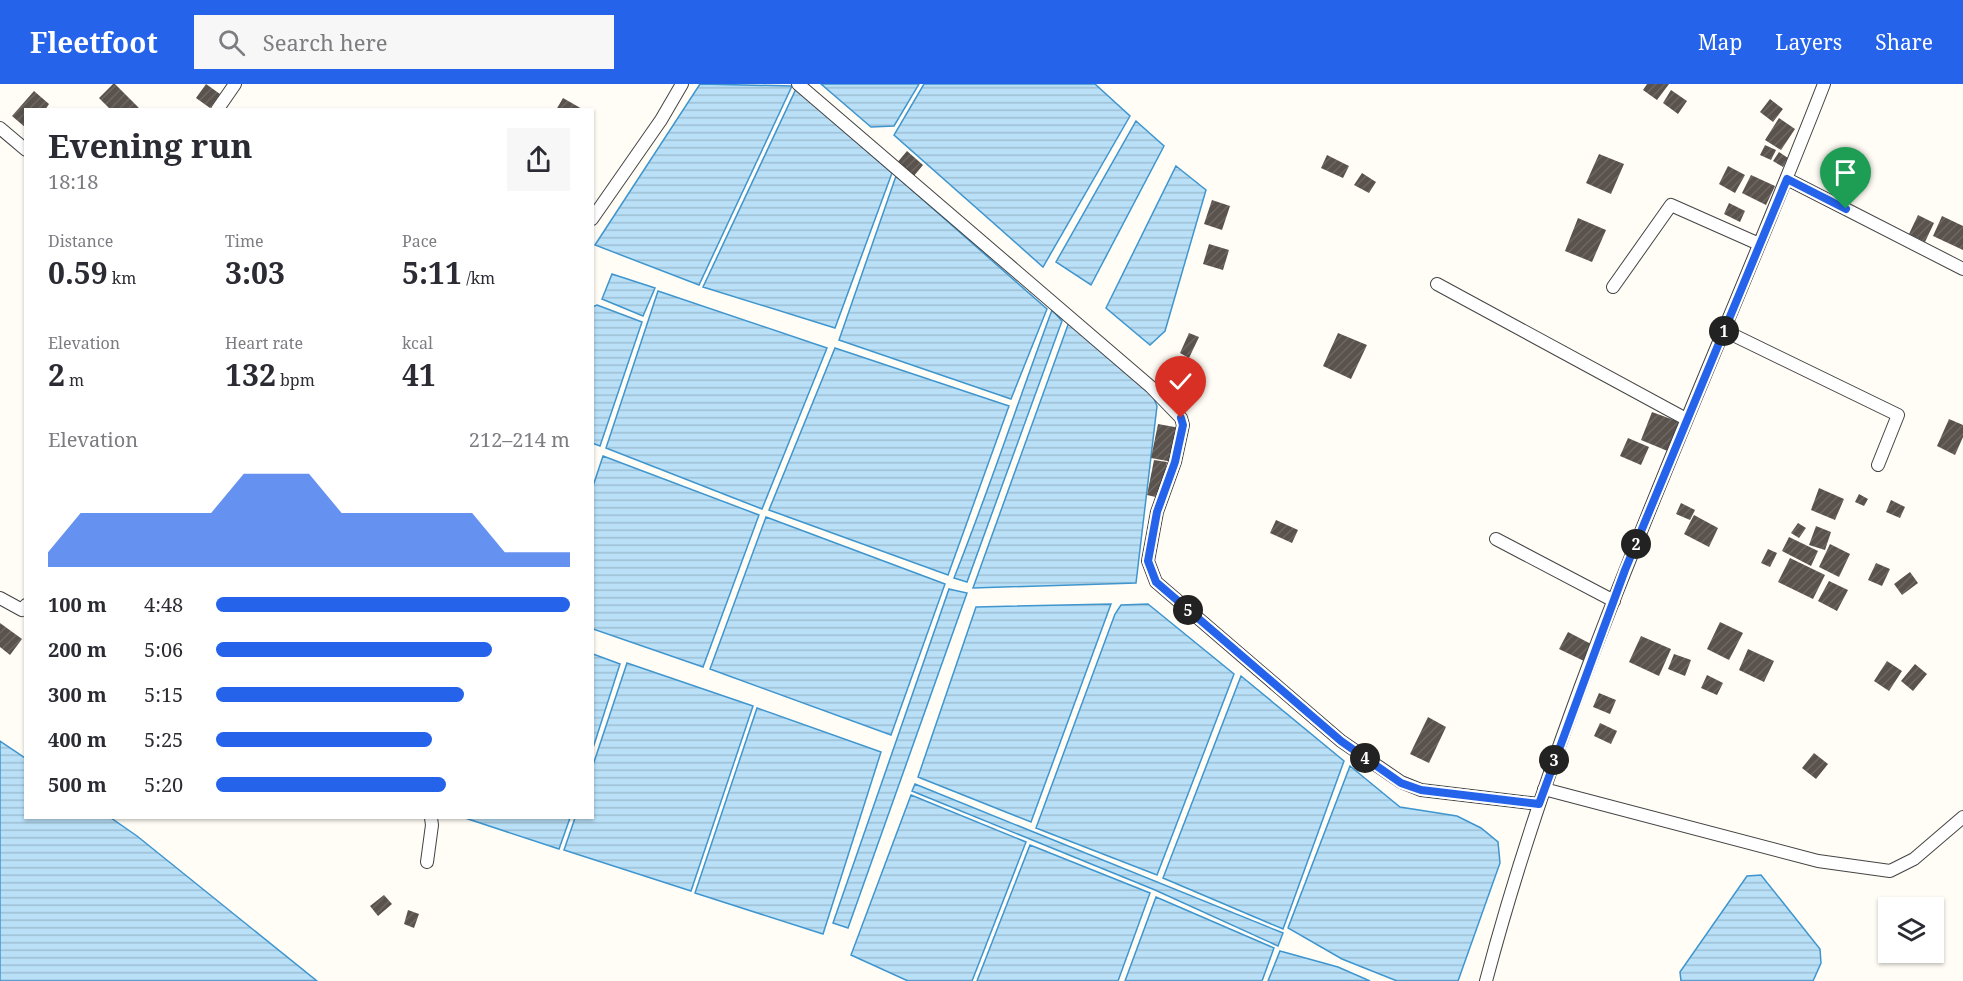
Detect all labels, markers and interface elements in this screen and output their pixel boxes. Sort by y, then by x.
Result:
search box [194,15,614,69]
text: Fleetfoot [30,23,158,61]
icon: search [215,26,248,59]
text: Search here [263,27,388,57]
text: Map [1698,28,1742,56]
text: Layers [1775,28,1842,56]
text: Share [1875,28,1933,56]
text: Evening run [48,123,252,168]
button: share [507,128,570,191]
pin [1820,147,1871,209]
icon: arrive [1829,156,1862,189]
text: 18:18 [48,168,98,195]
text: Distance [48,230,113,252]
text: Time [225,230,264,252]
text: Pace [402,230,437,252]
text: 0.59 [48,252,108,293]
text: 3:03 [225,252,285,293]
text: 5:11 [402,252,462,293]
text: km [108,267,136,289]
text: /km [462,267,495,289]
pin: 1 [1709,316,1739,346]
text: 1 [1719,320,1729,342]
text: Elevation [48,332,120,354]
text: Heart rate [225,332,303,354]
text: kcal [402,332,433,354]
text: 2 [48,354,65,395]
text: 132 [225,354,276,395]
text: 41 [402,354,436,395]
pin [1155,356,1206,418]
icon: check [1164,365,1197,398]
text: m [65,369,84,391]
text: bpm [276,369,315,391]
text: Elevation [48,426,138,453]
text: 212–214 m [469,426,570,453]
pin: 2 [1621,529,1651,559]
text: 2 [1631,533,1641,555]
text: 100 m [48,591,107,618]
text: 4:48 [144,591,183,618]
pin: 5 [1173,595,1203,625]
text: 5 [1183,599,1193,621]
text: 200 m [48,636,107,663]
text: 5:06 [144,636,183,663]
text: 300 m [48,681,107,708]
text: 5:15 [144,681,183,708]
text: 400 m [48,726,107,753]
text: 5:25 [144,726,183,753]
pin: 4 [1350,743,1380,773]
pin: 3 [1539,745,1569,775]
text: 4 [1360,747,1370,769]
text: 3 [1549,749,1559,771]
text: 500 m [48,771,107,798]
text: 5:20 [144,771,183,798]
map controls [1878,897,1944,963]
button: layers [1878,897,1944,963]

